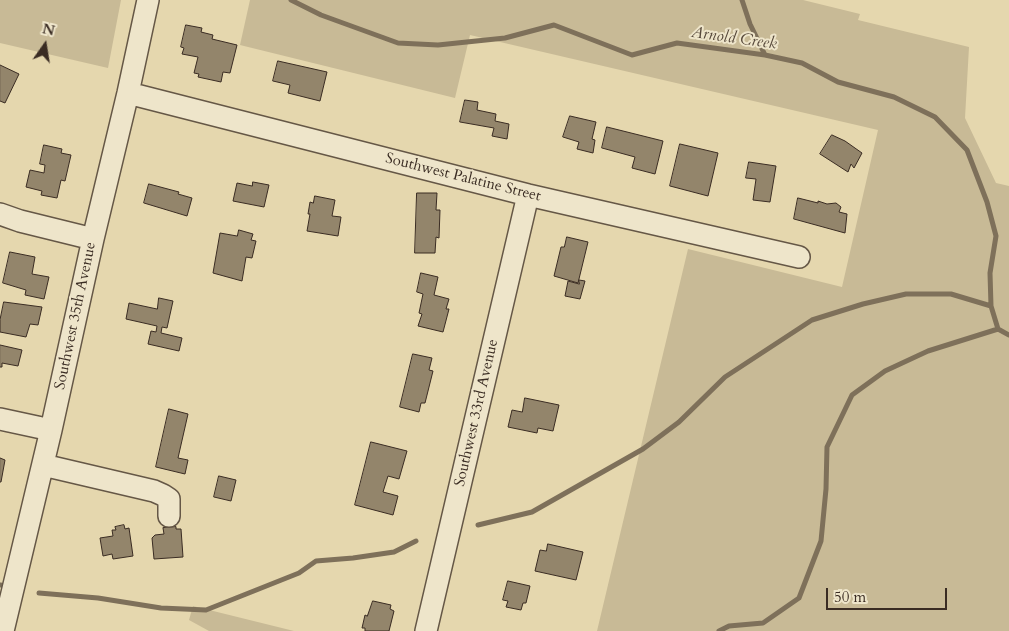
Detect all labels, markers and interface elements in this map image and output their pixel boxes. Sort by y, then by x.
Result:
text: N [40,19,57,41]
north arrow [20,20,70,70]
water label: Arnold Creek [690,23,778,55]
street label: Southwest Palatine Street [383,150,543,206]
street label: Southwest 35th Avenue [52,241,100,391]
street label: Southwest 33rd Avenue [451,337,503,489]
scale bar [829,578,950,610]
text: 50 m [834,587,866,607]

